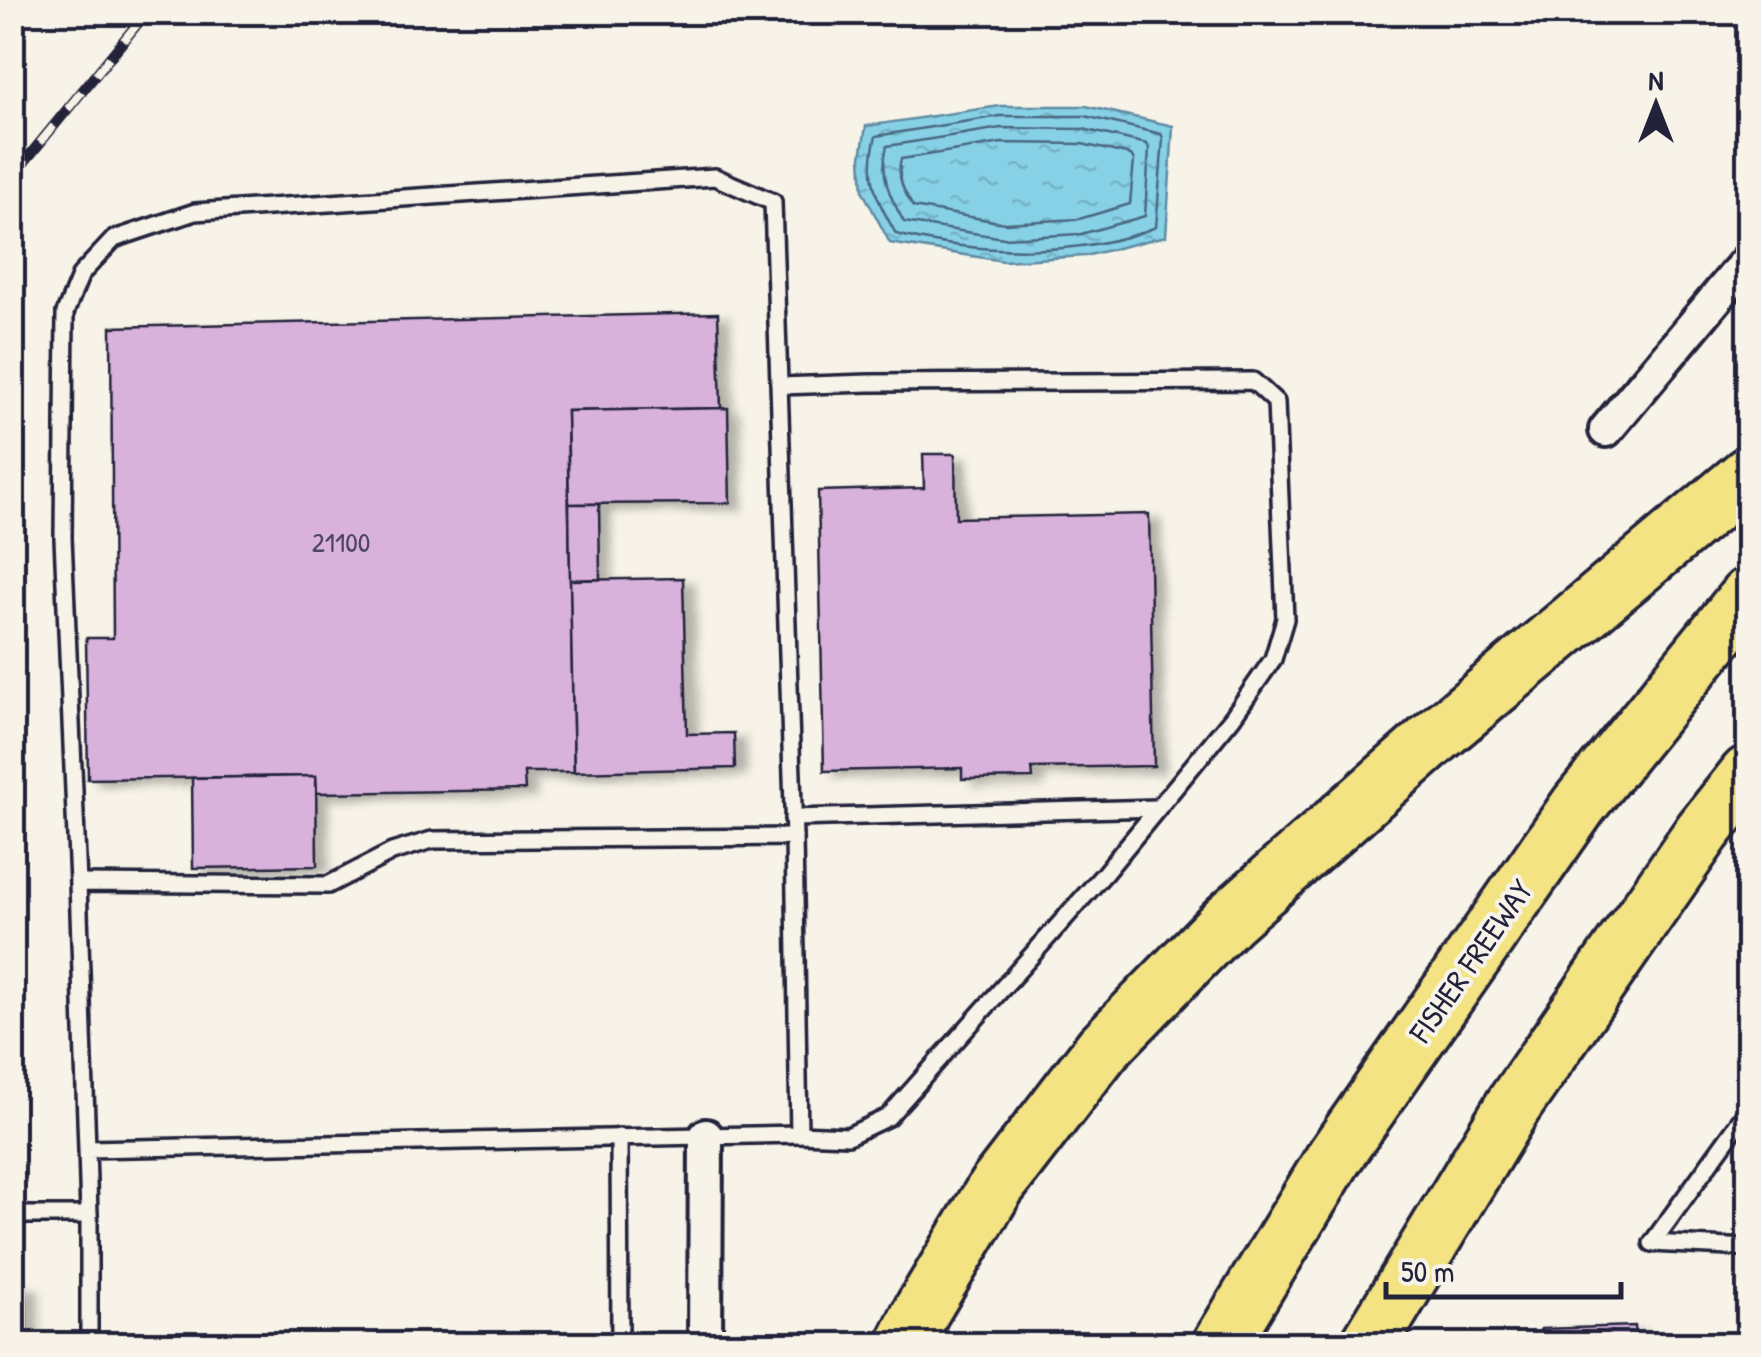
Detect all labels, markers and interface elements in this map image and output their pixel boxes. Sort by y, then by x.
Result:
north arrow [1606,55,1706,155]
text: N [1649,61,1664,99]
house number: 21100 [312,523,370,561]
street label: FISHER FREEWAY [1398,871,1543,1051]
scale bar [1386,1237,1621,1299]
text: 50 m [1401,1251,1454,1291]

